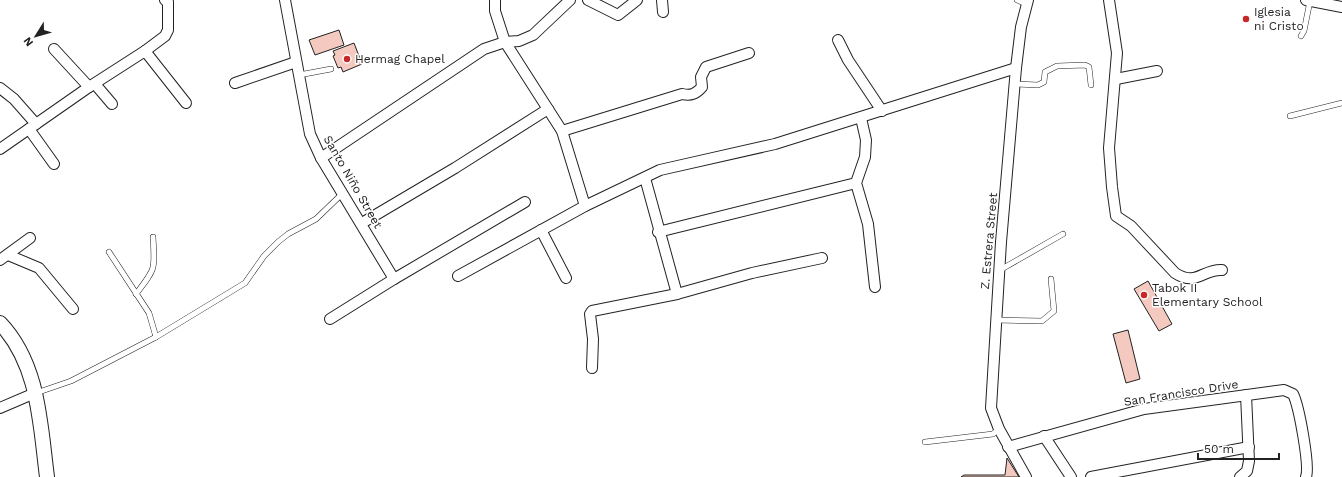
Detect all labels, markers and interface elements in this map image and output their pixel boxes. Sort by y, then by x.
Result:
place label: Iglesia ni Cristo [1254,5,1304,33]
marker: Iglesia ni Cristo [1241,14,1251,24]
north arrow [16,16,56,56]
text: N [21,35,36,49]
place label: Hermag Chapel [355,52,445,66]
marker: Hermag Chapel [342,54,352,64]
street label: Santo Niño Street [321,133,385,231]
street label: Z. Estrera Street [978,192,1000,290]
place label: Tabok II Elementary School [1152,281,1263,309]
marker: Tabok II Elementary School [1139,290,1149,300]
street label: San Francisco Drive [1123,377,1239,409]
scale bar [1198,435,1279,461]
text: 50 m [1204,442,1234,456]

